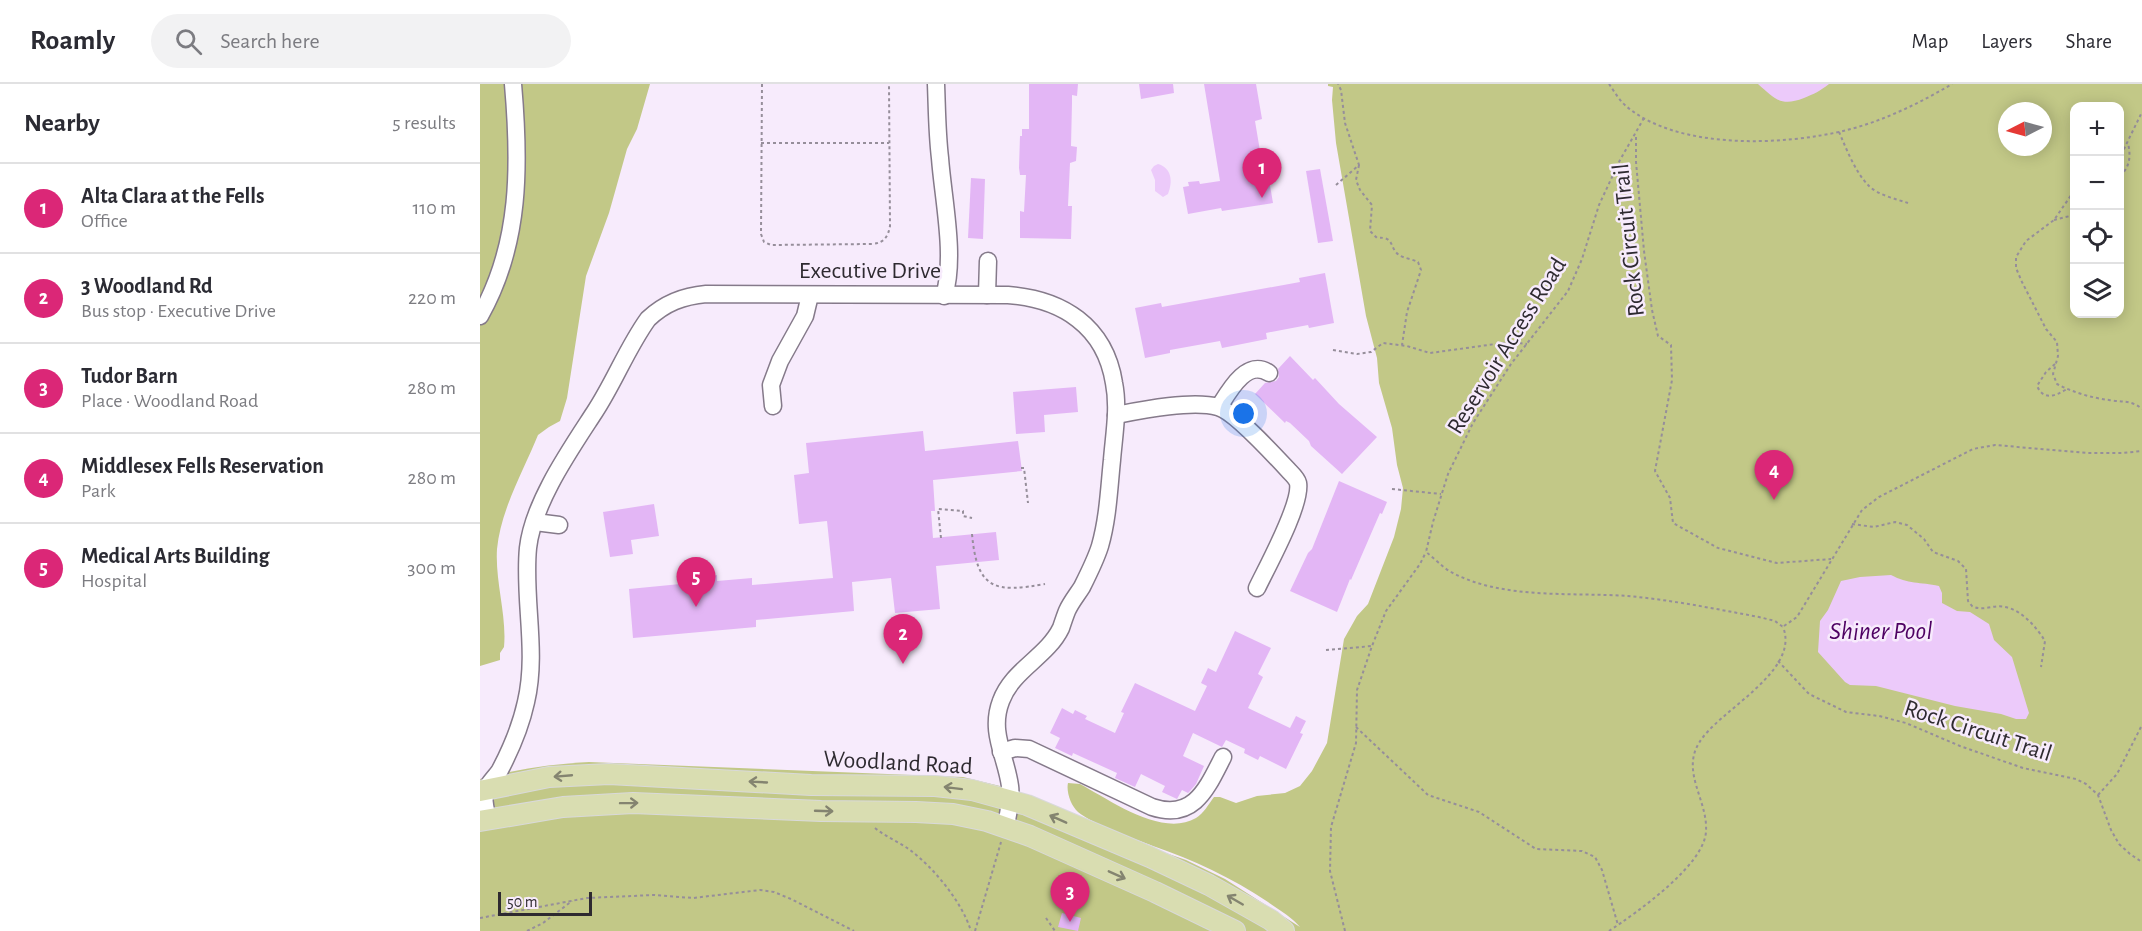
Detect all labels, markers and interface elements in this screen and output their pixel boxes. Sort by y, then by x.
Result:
search box [151,14,571,68]
icon: search [172,25,205,58]
text: Roamly [30,27,115,55]
text: Search here [220,30,320,52]
text: Map [1912,31,1948,52]
text: Layers [1981,31,2032,52]
text: Share [2065,31,2112,52]
north arrow [1998,102,2052,156]
map controls [2070,102,2124,318]
button: + [2070,102,2124,156]
text: Nearby [24,110,100,136]
text: 5 results [392,113,456,133]
pin: 1 [1242,148,1282,198]
button: − [2070,156,2124,210]
street label: Rock Circuit Trail [1609,162,1649,318]
text: Alta Clara at the Fells [81,185,265,207]
text: 1 [40,198,47,218]
text: 110 m [412,198,456,218]
button: locate [2070,210,2124,264]
text: Office [81,211,128,231]
street label: Reservoir Access Road [1443,254,1571,438]
street label: Executive Drive [799,259,941,283]
button: layers [2070,264,2124,318]
text: 3 Woodland Rd [81,275,213,297]
text: 2 [39,288,48,308]
text: 220 m [408,288,456,308]
text: Bus stop · Executive Drive [81,301,276,321]
text: Tudor Barn [81,365,178,387]
text: 3 [39,378,48,398]
text: 280 m [408,378,456,398]
text: Place · Woodland Road [81,391,258,411]
your location [1229,399,1258,428]
pin: 4 [1754,450,1794,500]
text: Middlesex Fells Reservation [81,455,324,477]
text: 4 [38,468,49,488]
text: 280 m [408,468,456,488]
text: Park [81,481,116,501]
text: Medical Arts Building [81,545,270,567]
text: 5 [39,558,48,578]
text: 300 m [407,558,456,578]
pin: 5 [676,558,716,607]
text: Hospital [81,571,147,591]
pin: 2 [884,614,922,664]
water label: Shiner Pool [1829,618,1933,644]
street label: Rock Circuit Trail [1901,696,2055,766]
street label: Woodland Road [823,747,973,779]
one-way arrow [554,771,574,782]
one-way arrow [749,777,769,788]
one-way arrow [944,782,963,793]
one-way arrow [619,797,639,809]
one-way arrow [813,805,833,817]
one-way arrow [1049,813,1067,824]
one-way arrow [1107,869,1125,881]
pin: 3 [1050,872,1090,922]
scale bar [498,889,592,916]
text: 50 m [507,894,538,910]
one-way arrow [1227,894,1244,906]

